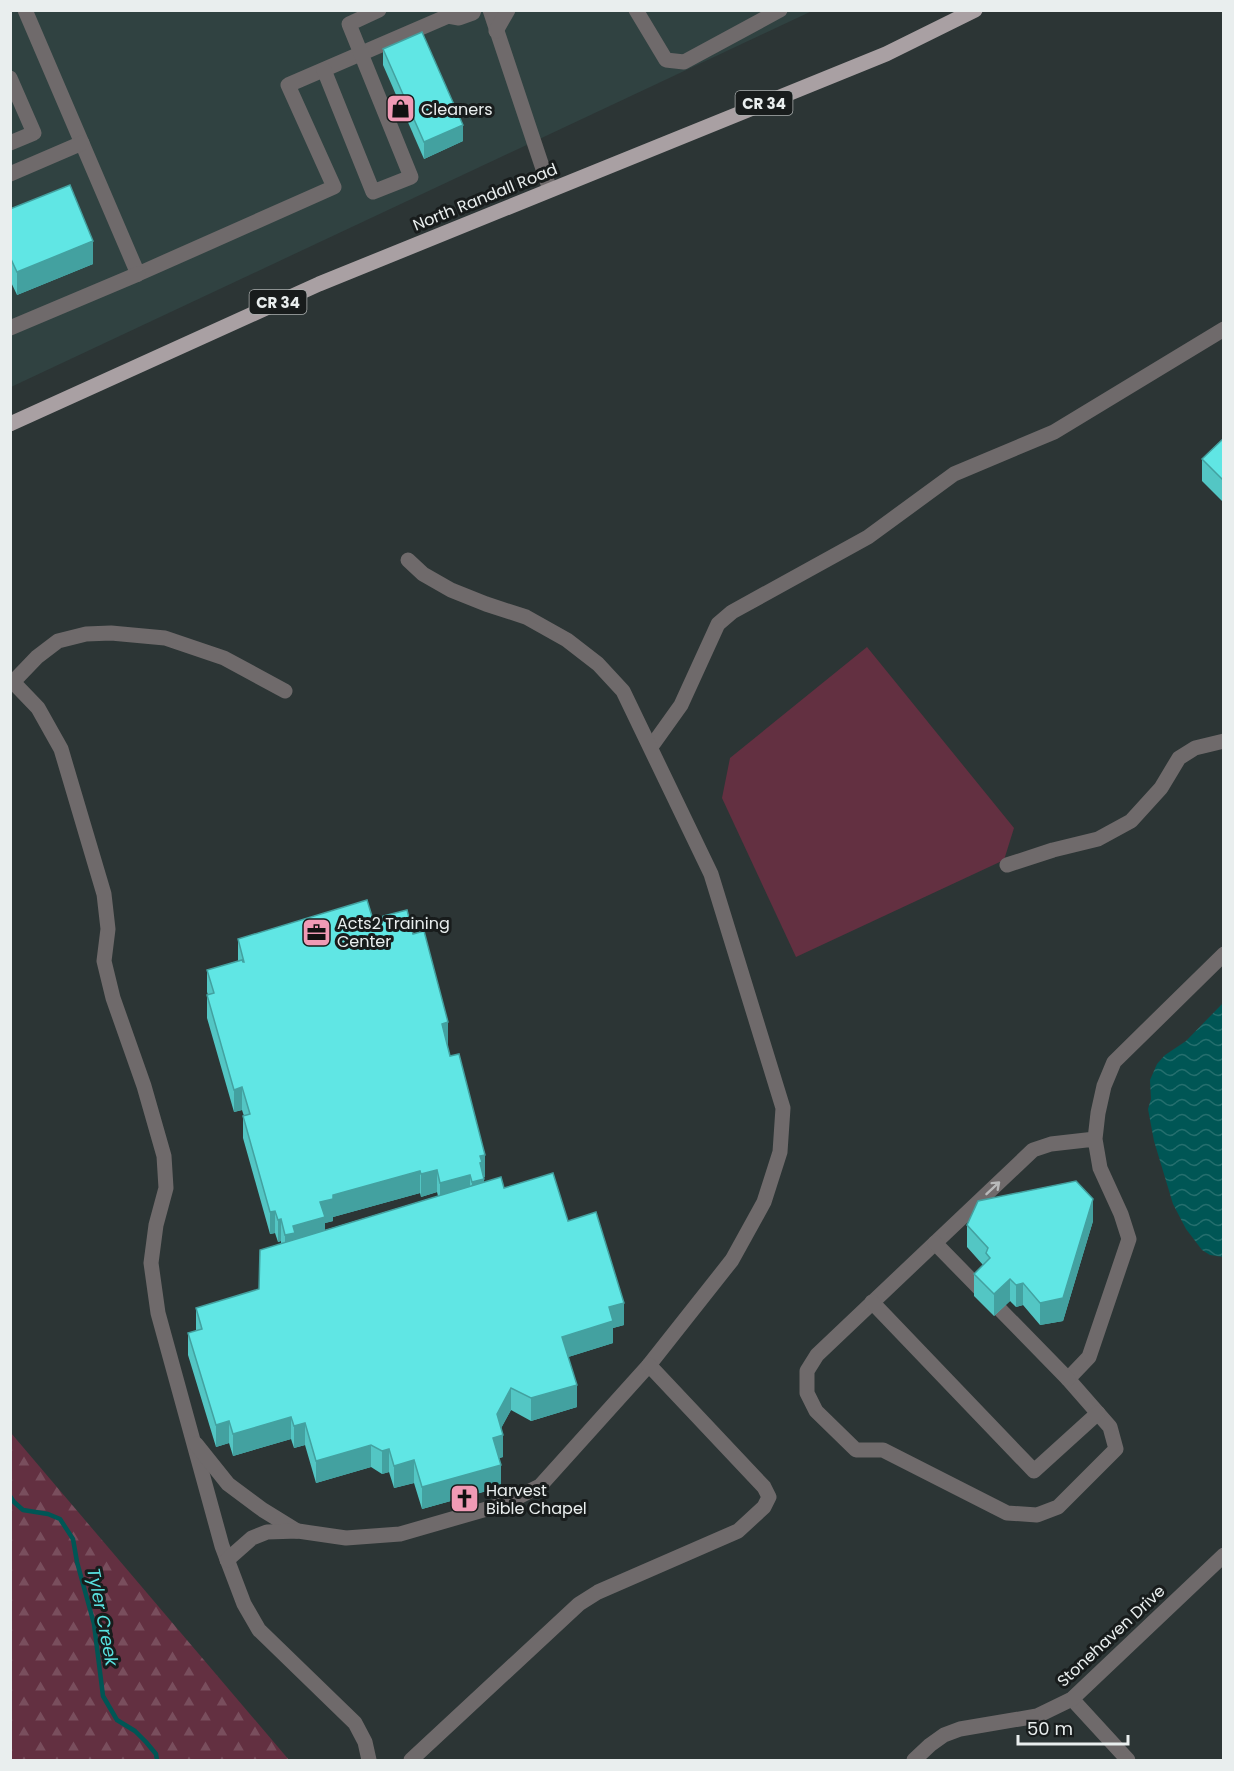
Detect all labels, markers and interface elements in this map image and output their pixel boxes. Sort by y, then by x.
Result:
road number: CR 34 [736,91,792,115]
shop icon: Cleaners [384,93,416,125]
place label: Cleaners [421,98,493,121]
street label: North Randall Road [409,158,561,236]
road number: CR 34 [250,290,306,314]
place label: Acts2 Training Center [337,912,450,953]
office icon: Acts2 Training Center [300,916,332,948]
one-way arrow [985,1181,1000,1195]
place label: Harvest Bible Chapel [486,1479,587,1520]
church icon: Harvest Bible Chapel [449,1483,481,1515]
water label: Tyler Creek [81,1566,125,1669]
street label: Stonehaven Drive [1052,1580,1170,1692]
scale bar [1018,1708,1128,1746]
text: 50 m [1027,1716,1073,1741]

